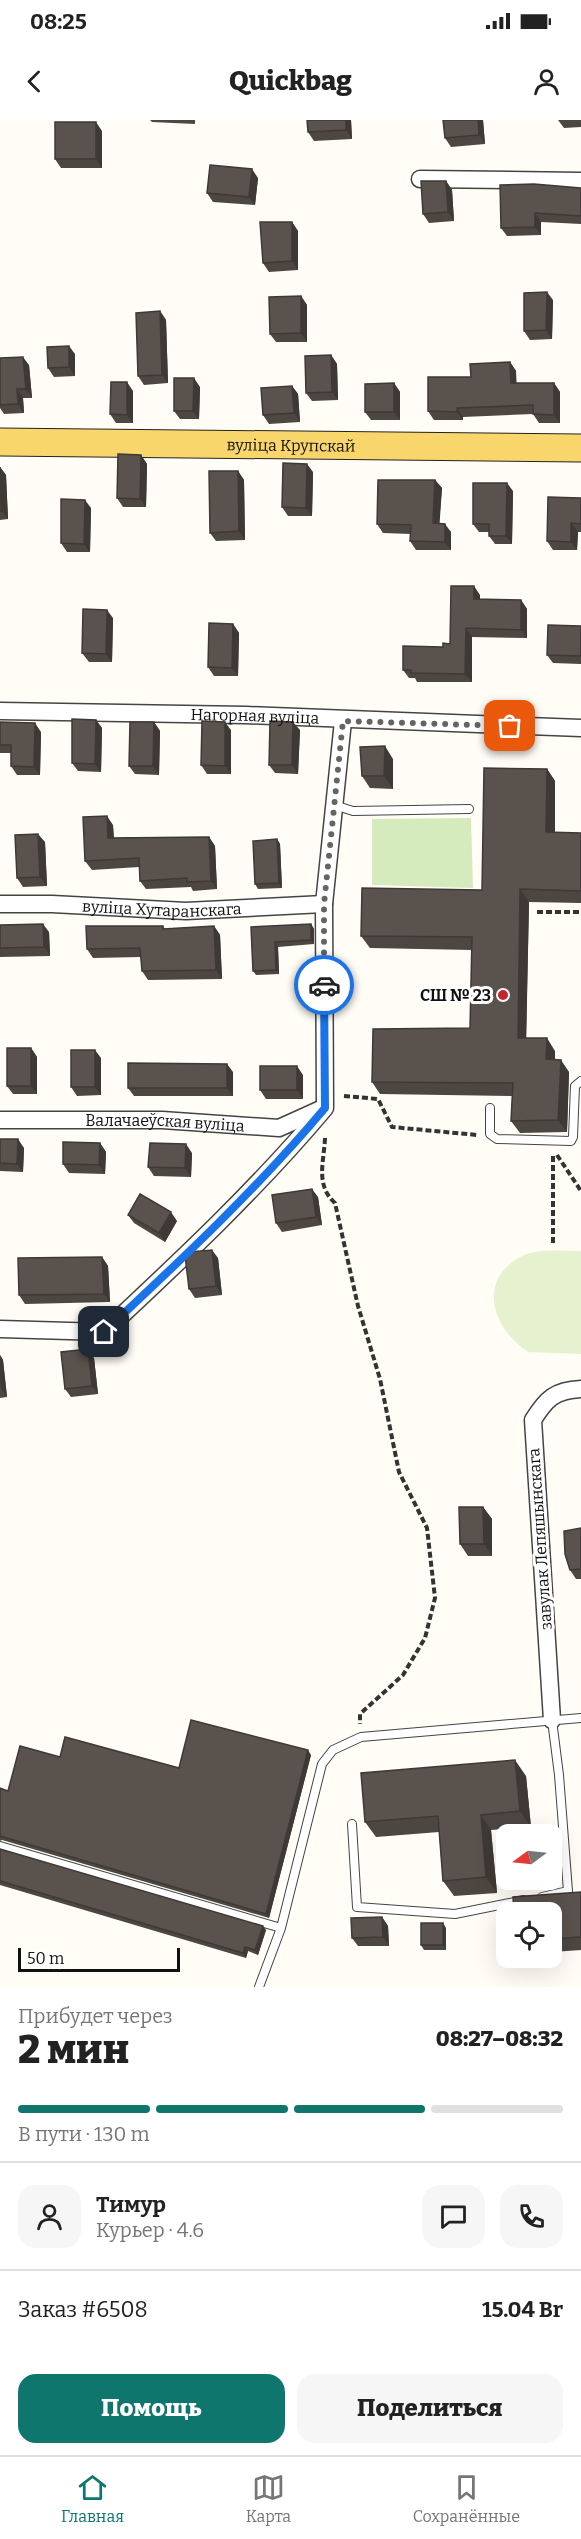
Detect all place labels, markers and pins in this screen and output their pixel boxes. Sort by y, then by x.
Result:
pin [484,700,535,751]
place label: СШ № 23 [420,986,491,1005]
marker: СШ № 23 [496,988,510,1002]
pin [78,1306,129,1357]

